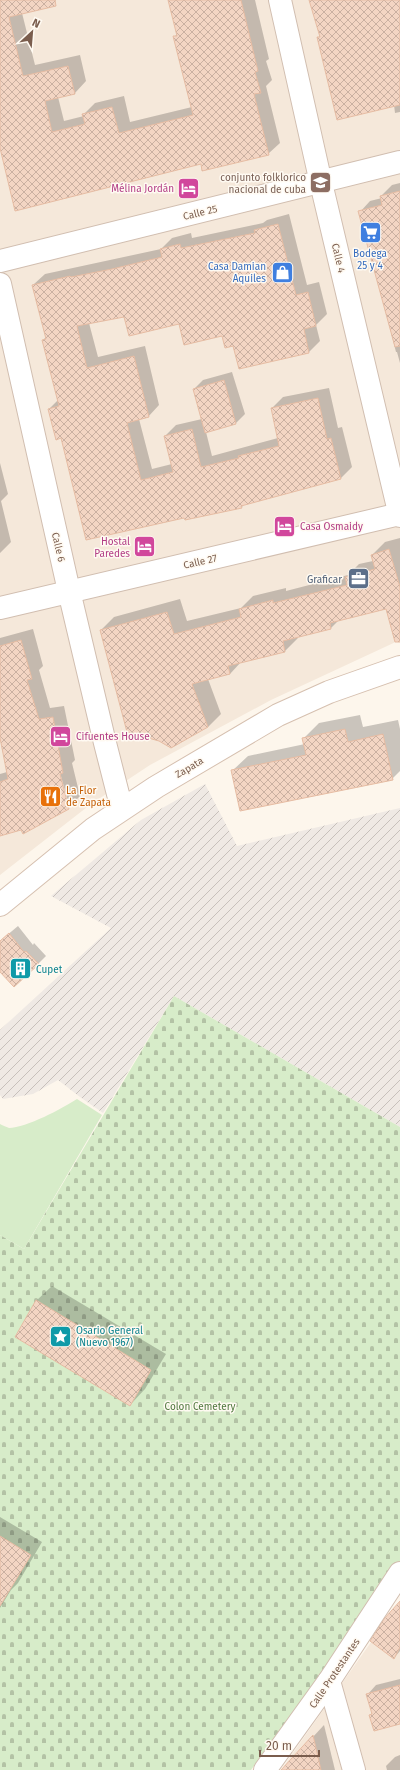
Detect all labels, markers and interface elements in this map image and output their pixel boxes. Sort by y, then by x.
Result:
north arrow [12,12,52,52]
text: N [30,16,42,31]
school or university icon: conjunto folklorico nacional de cuba [308,170,334,196]
place label: conjunto folklorico nacional de cuba [220,172,306,196]
hotel icon: Mélina Jordán [176,175,202,201]
place label: Mélina Jordán [111,183,174,195]
street label: Calle 25 [182,203,219,223]
supermarket icon: Bodega 25 y 4 [357,220,383,246]
street label: Calle 4 [329,242,347,275]
place label: Bodega 25 y 4 [353,248,387,272]
shop icon: Casa Damian Aquiles [269,259,295,285]
place label: Casa Damian Aquiles [208,261,266,285]
hotel icon: Casa Osmaidy [272,513,298,539]
place label: Casa Osmaidy [300,521,363,533]
street label: Calle 6 [49,531,67,563]
hotel icon: Hostal Paredes [132,534,158,560]
place label: Hostal Paredes [94,536,130,560]
street label: Calle 27 [182,552,219,572]
office icon: Graficar [345,566,371,592]
place label: Graficar [307,574,342,586]
hotel icon: Cifuentes House [48,723,74,749]
place label: Cifuentes House [76,731,150,743]
street label: Zapata [173,755,206,781]
restaurant icon: La Flor de Zapata [37,783,63,809]
place label: La Flor de Zapata [66,785,111,809]
building icon: Cupet [7,956,33,982]
place label: Cupet [36,964,63,976]
place icon: Osario General (Nuevo 1967) [47,1323,73,1349]
place label: Osario General (Nuevo 1967) [76,1325,143,1349]
park label: Colon Cemetery [164,1401,236,1413]
street label: Calle Protestantes [307,1636,363,1711]
scale bar [260,1732,319,1758]
text: 20 m [266,1739,292,1753]

